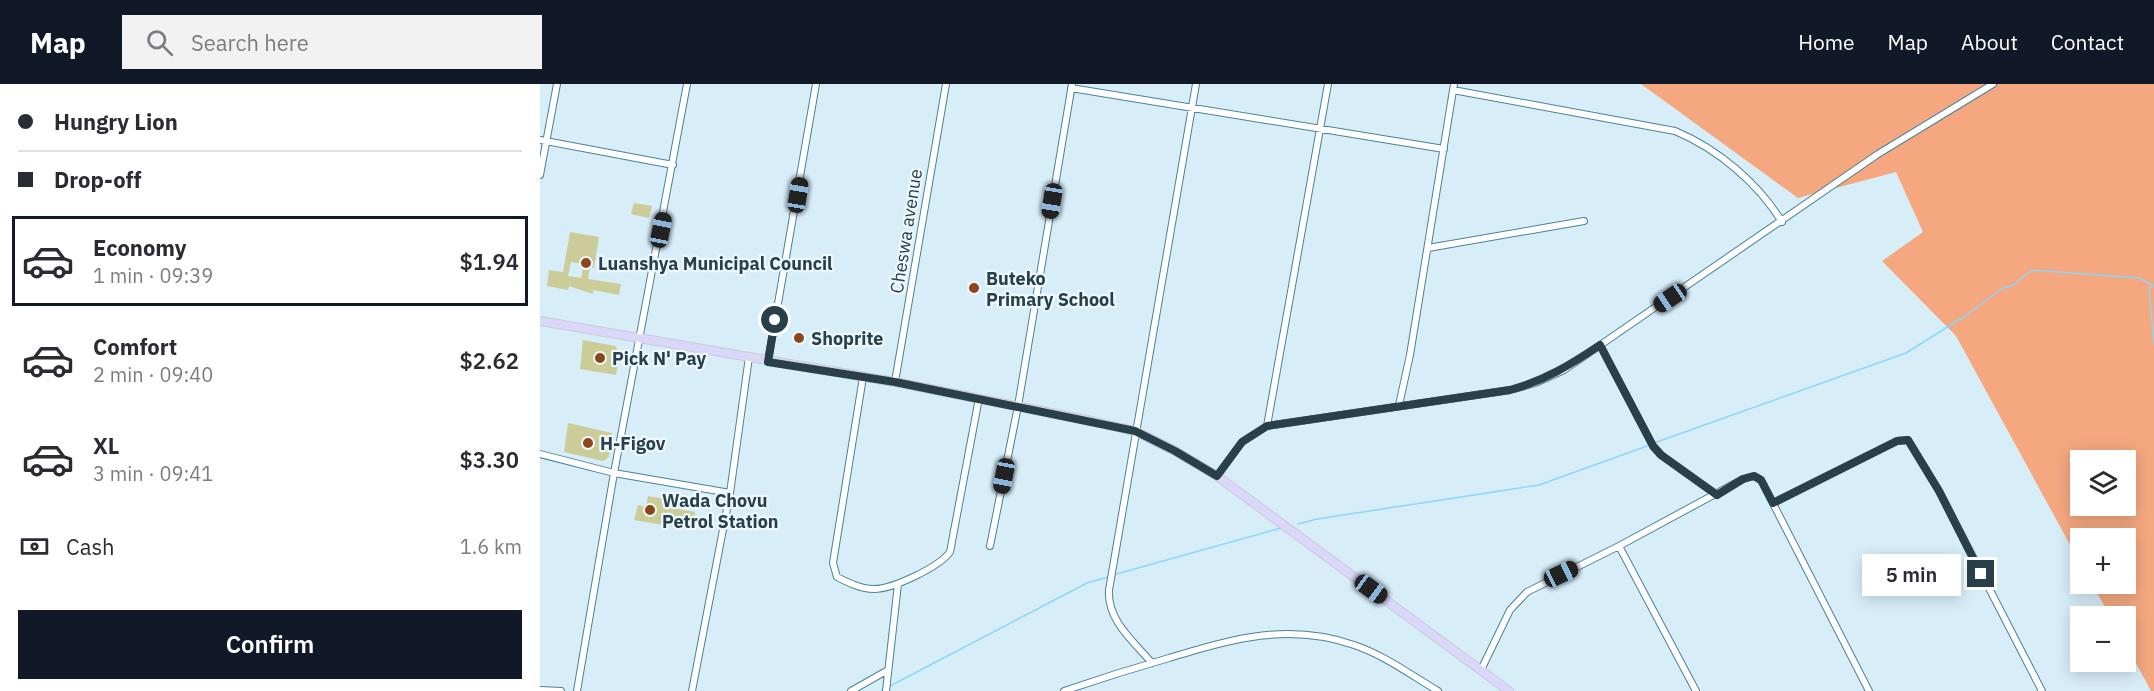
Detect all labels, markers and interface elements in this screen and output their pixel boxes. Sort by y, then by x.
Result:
search box [122,15,542,69]
text: Map [30,24,86,61]
icon: search [143,26,176,59]
text: Search here [191,28,309,57]
text: Home [1798,28,1855,56]
text: Map [1888,28,1928,56]
text: About [1961,28,2018,56]
text: Contact [2051,28,2124,56]
text: Hungry Lion [54,107,178,136]
text: Drop-off [54,165,141,194]
street label: Cheswa avenue [885,167,927,295]
car [786,176,810,214]
car [1040,182,1064,220]
car [649,211,673,249]
text: Economy [93,233,187,262]
icon: car [21,234,75,288]
text: $1.94 [460,247,519,276]
place label: Luanshya Municipal Council [598,252,833,275]
marker: Luanshya Municipal Council [579,256,593,270]
text: 1 min · 09:39 [93,262,213,289]
place label: Buteko Primary School [986,267,1115,311]
car [1650,280,1690,316]
marker: Buteko Primary School [967,281,981,295]
route start [761,306,788,333]
place label: Shoprite [811,327,883,350]
marker: Shoprite [792,331,806,345]
text: Comfort [93,332,177,361]
icon: car [21,333,75,387]
text: $2.62 [460,346,519,375]
place label: Pick N' Pay [612,347,707,370]
marker: Pick N' Pay [593,351,607,365]
text: 2 min · 09:40 [93,361,213,388]
text: XL [93,431,119,460]
icon: car [21,432,75,486]
place label: H-Figov [600,432,666,455]
marker: H-Figov [581,436,595,450]
text: $3.30 [460,445,519,474]
map controls [2070,450,2136,672]
button: layers [2070,450,2136,516]
car [992,457,1016,495]
text: 3 min · 09:41 [93,460,213,487]
place label: Wada Chovu Petrol Station [662,489,779,533]
marker: Wada Chovu Petrol Station [643,503,657,517]
button: + [2070,528,2136,594]
icon: cash [18,530,51,563]
text: Cash [66,532,115,561]
text: 1.6 km [460,533,522,560]
callout: 5 min [1861,553,1960,595]
car [1541,558,1581,590]
route end [1967,560,1994,587]
text: 5 min [1886,561,1937,588]
car [1351,571,1391,607]
button: − [2070,606,2136,672]
button: Confirm [18,610,522,679]

